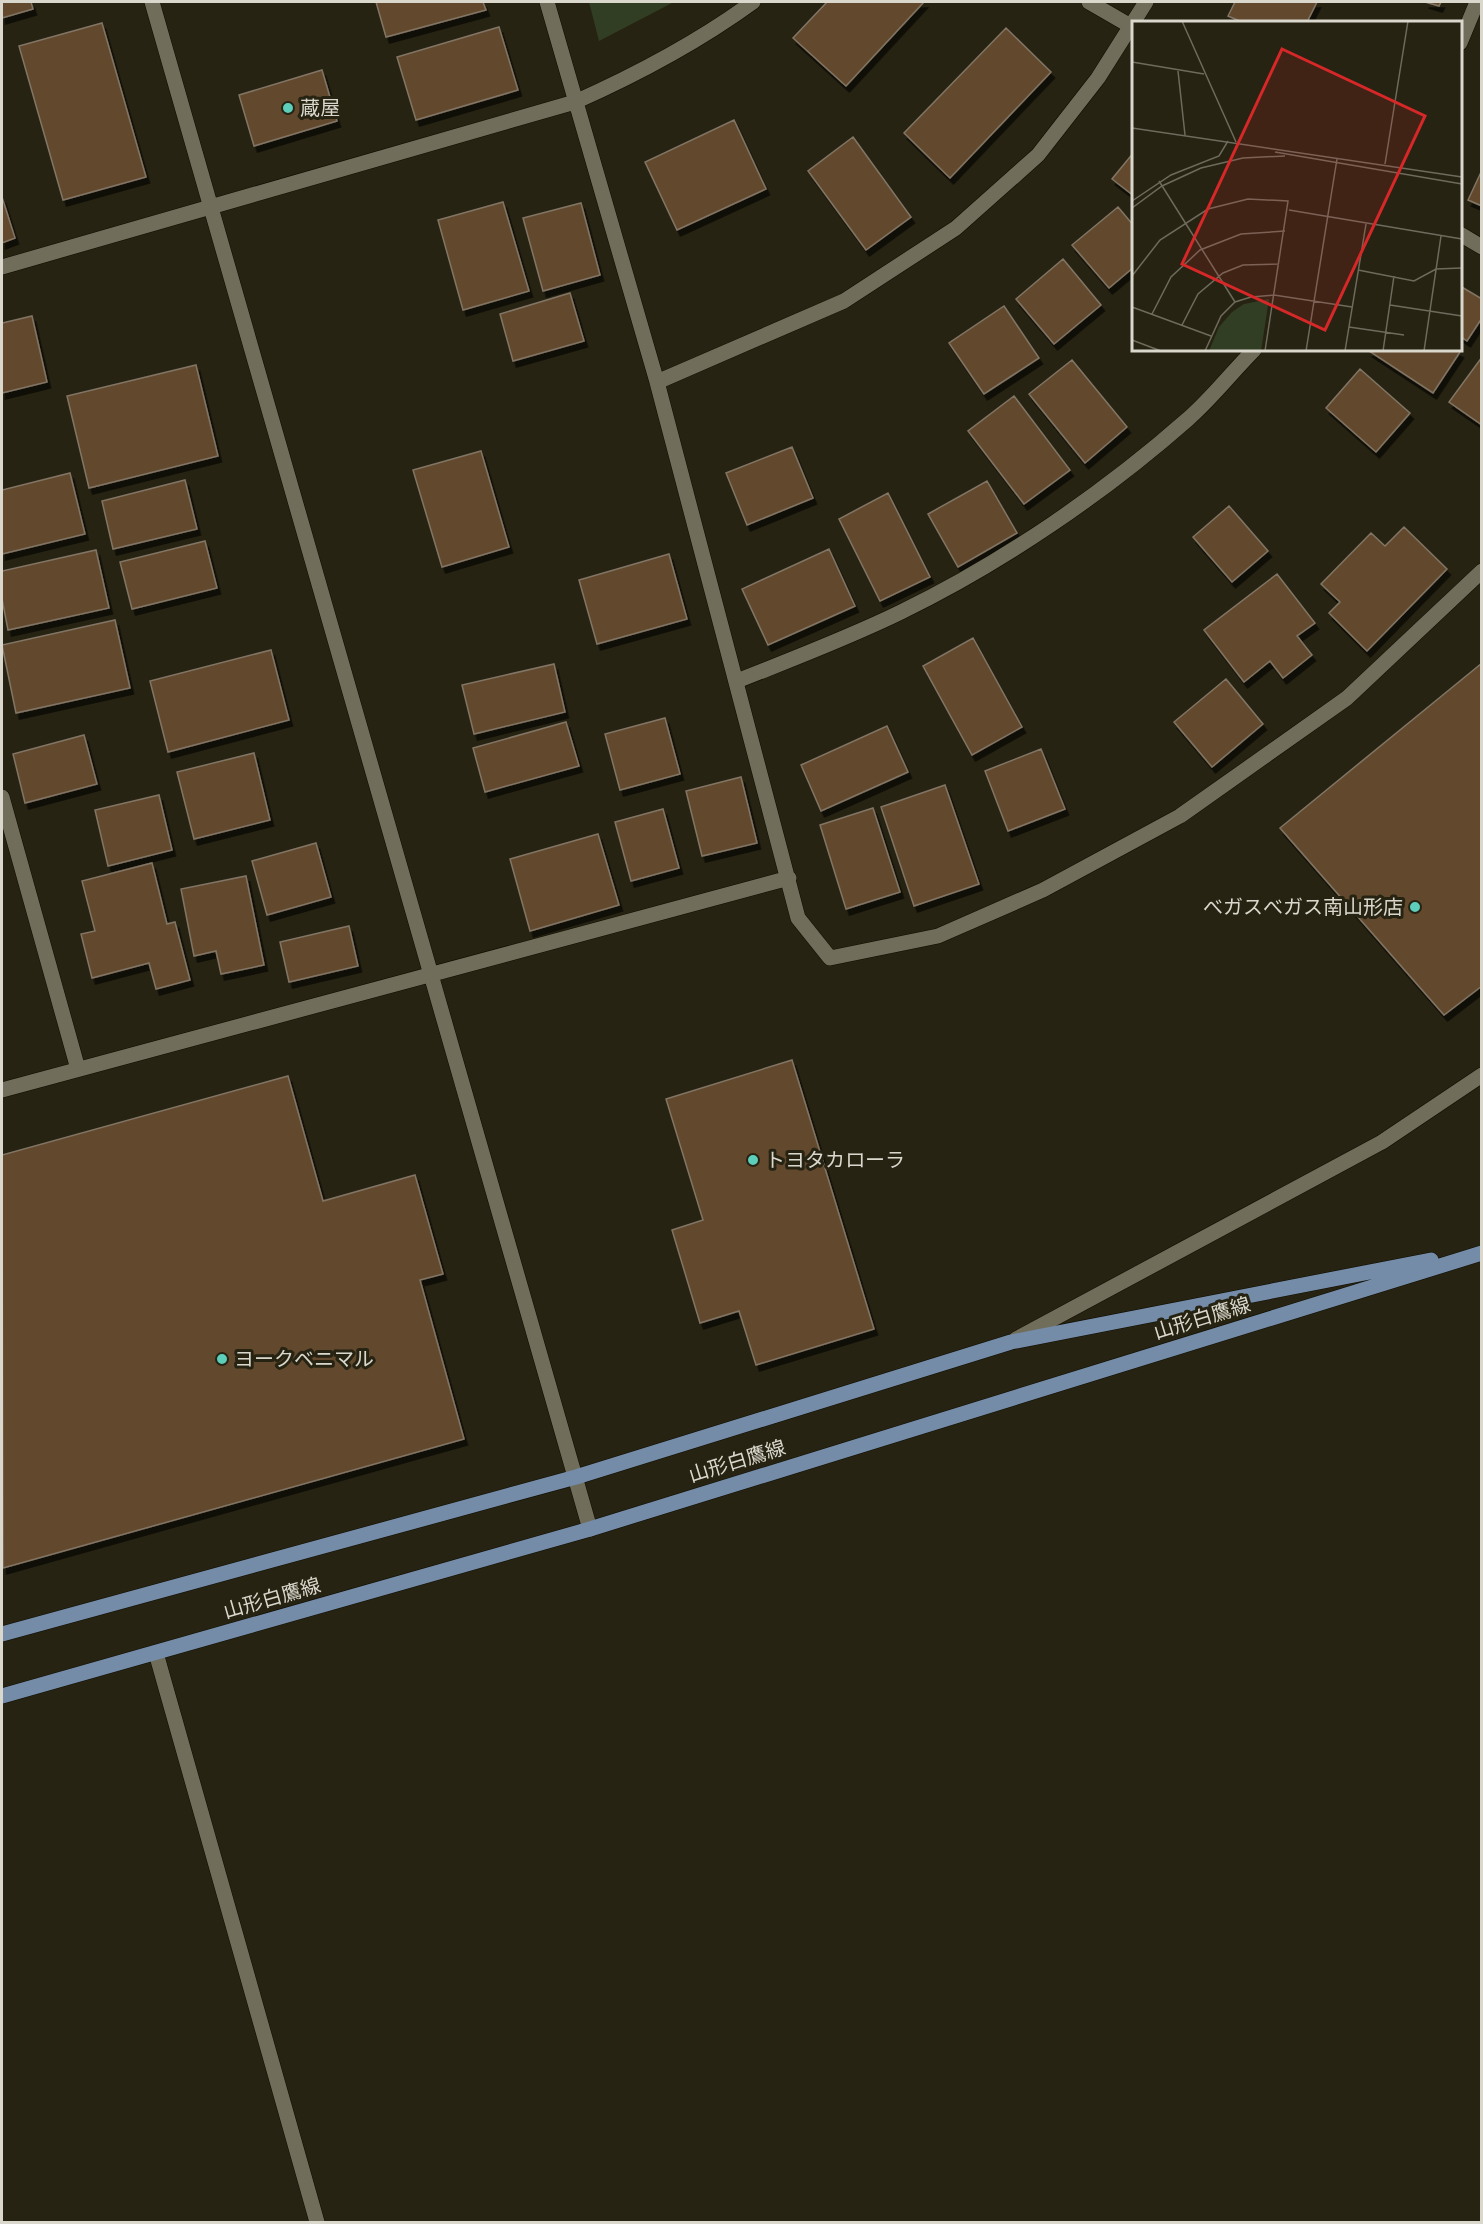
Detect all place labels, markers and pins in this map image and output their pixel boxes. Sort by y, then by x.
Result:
place label: 蔵屋 [300,97,340,119]
marker: 蔵屋 [281,101,295,115]
place label: べガスべガス南山形店 [1203,896,1403,918]
marker: べガスべガス南山形店 [1408,900,1422,914]
place label: トヨタカローラ [765,1149,905,1171]
marker: トヨタカローラ [746,1153,760,1167]
place label: ヨークベニマル [234,1348,374,1370]
marker: ヨークベニマル [215,1352,229,1366]

